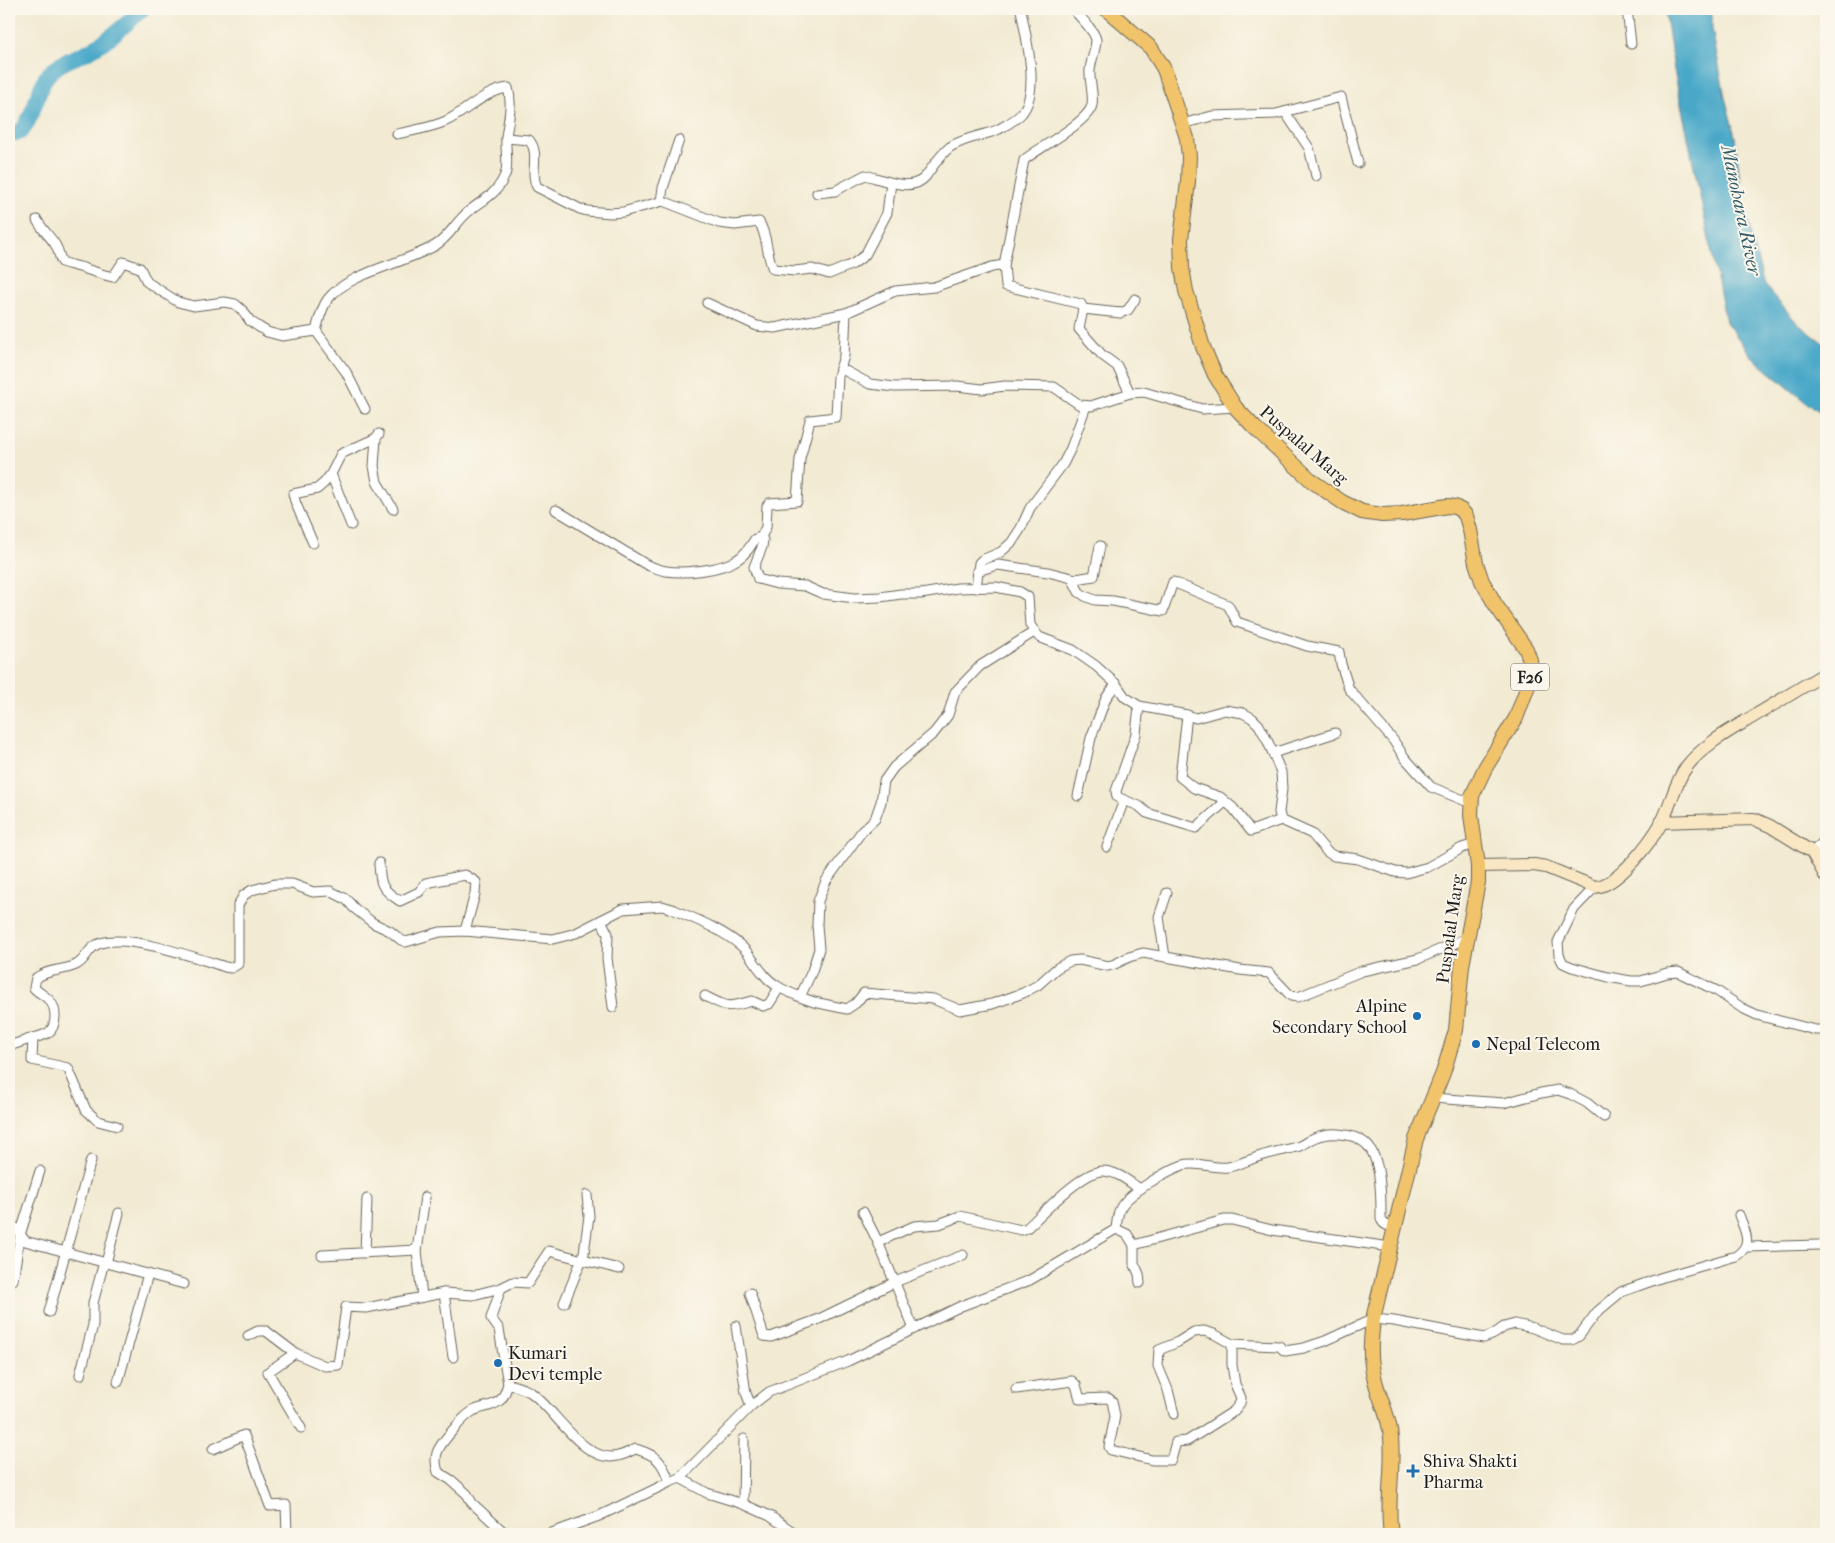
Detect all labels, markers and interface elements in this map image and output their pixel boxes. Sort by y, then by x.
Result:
water label: Manohara River [1716,141,1766,279]
street label: Puspalal Marg [1255,401,1352,490]
road number: F26 [1511,664,1549,690]
street label: Puspalal Marg [1432,873,1469,985]
place label: Alpine Secondary School [1272,996,1407,1038]
marker: Alpine Secondary School [1411,1010,1423,1022]
place label: Nepal Telecom [1486,1034,1600,1055]
marker: Nepal Telecom [1470,1038,1482,1050]
place label: Kumari Devi temple [508,1343,602,1385]
marker: Kumari Devi temple [492,1357,504,1369]
place label: Shiva Shakti Pharma [1423,1451,1518,1493]
marker: Shiva Shakti Pharma [1407,1465,1419,1477]

